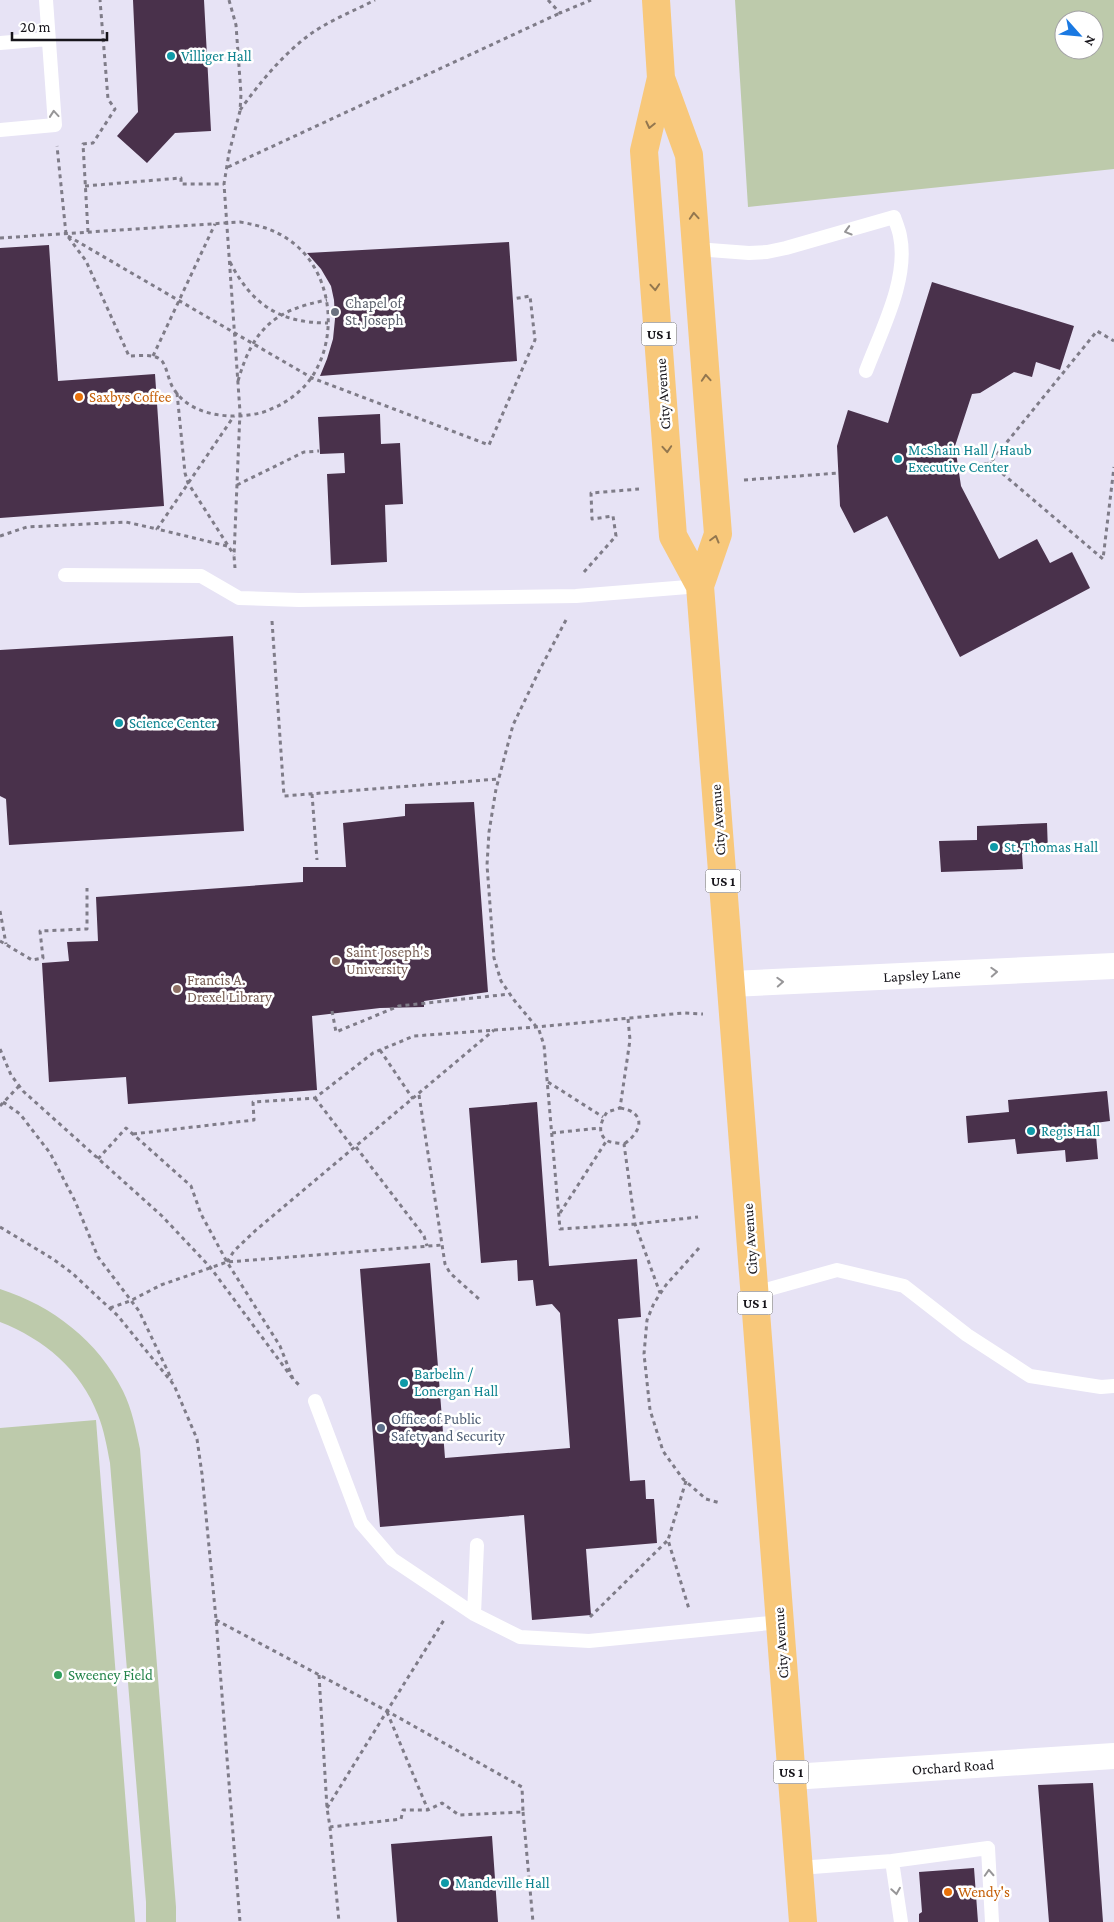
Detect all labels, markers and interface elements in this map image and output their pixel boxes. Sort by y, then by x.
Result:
scale bar [12,10,108,42]
north arrow [1054,10,1104,60]
text: 20 m [20,19,51,35]
text: N [1081,33,1100,49]
place label: Villiger Hall [181,48,252,65]
marker: Villiger Hall [165,50,177,62]
one-way arrow [49,110,60,118]
one-way arrow [645,121,656,130]
one-way arrow [688,211,699,219]
one-way arrow [844,225,852,235]
one-way arrow [649,283,660,291]
place label: Chapel of St. Joseph [345,295,404,329]
marker: Chapel of St. Joseph [329,306,341,318]
road number: US 1 [642,322,676,346]
street label: City Avenue [652,357,674,430]
one-way arrow [701,373,712,381]
place label: Saxbys Coffee [89,389,172,406]
marker: Saxbys Coffee [73,391,85,403]
place label: McShain Hall / Haub Executive Center [908,442,1032,475]
one-way arrow [661,445,672,453]
marker: McShain Hall / Haub Executive Center [892,453,904,465]
one-way arrow [709,535,720,544]
place label: Science Center [129,715,217,731]
marker: Science Center [113,717,125,729]
street label: City Avenue [707,783,729,856]
place label: St. Thomas Hall [1004,839,1098,855]
marker: St. Thomas Hall [988,841,1000,853]
road number: US 1 [706,869,740,892]
place label: Saint Joseph's University [346,944,429,978]
marker: Saint Joseph's University [330,955,342,967]
street label: Lapsley Lane [883,965,962,986]
one-way arrow [991,966,999,977]
place label: Francis A. Drexel Library [187,972,272,1006]
one-way arrow [776,976,784,987]
marker: Francis A. Drexel Library [171,983,183,995]
place label: Regis Hall [1041,1123,1100,1140]
marker: Regis Hall [1025,1125,1037,1137]
street label: City Avenue [739,1202,761,1275]
road number: US 1 [738,1292,772,1315]
place label: Barbelin / Lonergan Hall [414,1366,498,1400]
marker: Barbelin / Lonergan Hall [398,1377,410,1389]
place label: Office of Public Safety and Security [391,1411,505,1445]
marker: Office of Public Safety and Security [375,1422,387,1434]
street label: City Avenue [770,1606,792,1679]
place label: Sweeney Field [68,1667,153,1684]
marker: Sweeney Field [52,1669,64,1681]
street label: Orchard Road [911,1756,995,1778]
road number: US 1 [774,1760,808,1784]
one-way arrow [984,1869,995,1877]
place label: Mandeville Hall [455,1875,550,1891]
marker: Mandeville Hall [439,1877,451,1889]
place label: Wendy's [958,1884,1010,1901]
marker: Wendy's [942,1886,954,1898]
one-way arrow [891,1887,901,1896]

